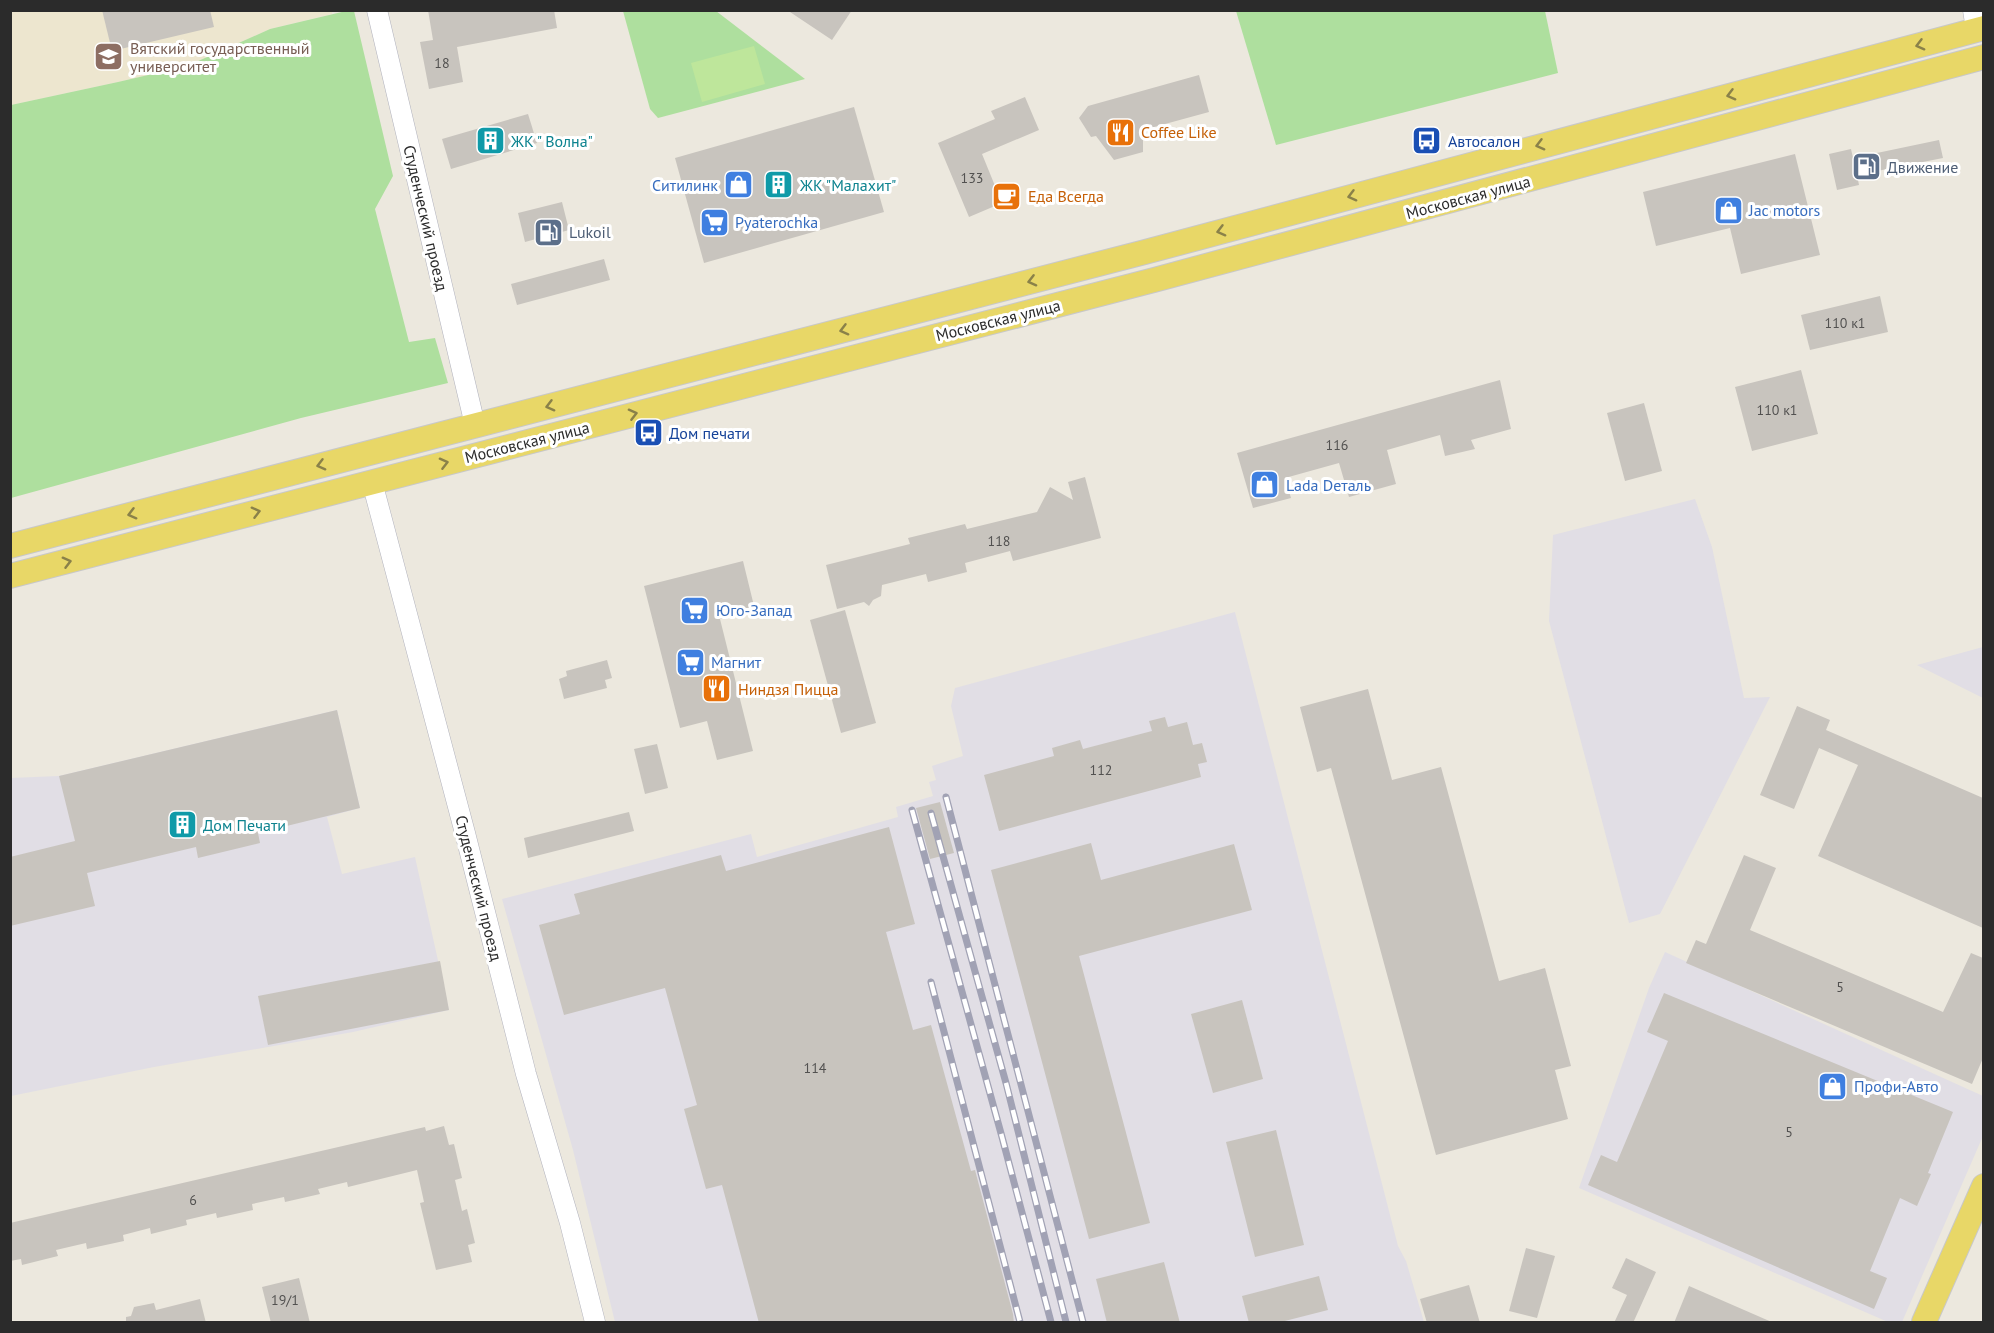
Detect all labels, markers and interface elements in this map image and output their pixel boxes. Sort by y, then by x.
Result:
one-way arrow [1915,37,1925,50]
place label: Вятский государственный университет [130,38,309,76]
school or university icon: Вятский государственный университет [93,41,125,73]
house number: 18 [434,54,450,72]
one-way arrow [1727,87,1737,100]
restaurant icon: Coffee Like [1104,116,1136,148]
place label: Coffee Like [1141,122,1217,142]
building icon: ЖК " Волна" [474,125,506,157]
bus stop icon: Автосалон [1411,125,1443,157]
place label: ЖК " Волна" [510,131,593,151]
place label: Автосалон [1448,131,1520,151]
one-way arrow [1535,138,1546,150]
street label: Студенческий проезд [399,143,453,293]
fuel station icon: Движение [1850,151,1882,183]
place label: Движение [1887,157,1959,177]
shop icon: Ситилинк [723,169,755,201]
building icon: ЖК "Малахит" [763,169,795,201]
house number: 133 [961,169,983,187]
street label: Московская улица [1404,171,1532,223]
place label: Ситилинк [652,175,718,195]
place label: ЖК "Малахит" [799,175,896,195]
cafe icon: Еда Всегда [991,180,1023,212]
place label: Еда Всегда [1028,186,1104,206]
one-way arrow [1347,189,1357,201]
shop icon: Jac motors [1712,194,1744,226]
place label: Jac motors [1748,200,1821,220]
supermarket icon: Pyaterochka [698,206,730,238]
place label: Pyaterochka [735,212,818,232]
fuel station icon: Lukoil [532,216,564,248]
place label: Lukoil [569,222,611,242]
one-way arrow [1216,224,1227,236]
one-way arrow [1028,273,1038,286]
street label: Московская улица [934,295,1062,345]
house number: 110 к1 [1825,314,1865,332]
one-way arrow [839,322,849,335]
one-way arrow [545,399,556,411]
house number: 110 к1 [1757,401,1797,419]
one-way arrow [628,409,638,422]
street label: Московская улица [463,417,591,467]
bus stop icon: Дом печати [632,417,664,449]
place label: Дом печати [669,423,750,443]
house number: 116 [1326,436,1348,454]
one-way arrow [316,457,326,470]
one-way arrow [439,458,449,470]
shop icon: Lada Dеталь [1249,469,1281,501]
place label: Lada Dеталь [1286,475,1371,495]
one-way arrow [127,507,138,519]
one-way arrow [251,507,261,520]
house number: 118 [988,532,1010,550]
one-way arrow [62,556,72,569]
supermarket icon: Юго-Запад [679,594,711,626]
place label: Юго-Запад [716,600,792,620]
supermarket icon: Магнит [674,646,706,678]
place label: Магнит [711,652,762,672]
restaurant icon: Ниндзя Пицца [701,673,733,705]
place label: Ниндзя Пицца [738,679,838,699]
house number: 112 [1090,761,1112,779]
building icon: Дом Печати [166,809,198,841]
street label: Студенческий проезд [451,813,507,963]
place label: Дом Печати [203,815,286,835]
house number: 5 [1836,978,1844,996]
house number: 114 [804,1059,827,1077]
shop icon: Профи-Авто [1817,1070,1849,1102]
place label: Профи-Авто [1854,1076,1939,1096]
house number: 5 [1785,1123,1793,1141]
house number: 6 [189,1191,197,1209]
house number: 19/1 [271,1291,299,1309]

